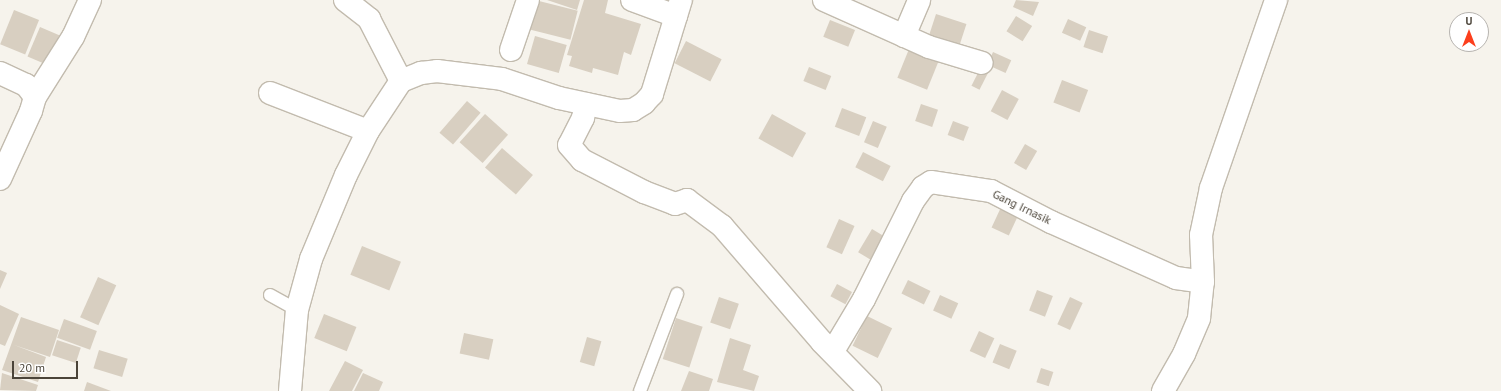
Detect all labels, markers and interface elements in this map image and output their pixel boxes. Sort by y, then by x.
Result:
north arrow [1449,12,1489,52]
text: U [1466,14,1472,28]
street label: Gang Irnasik [990,187,1054,227]
scale bar [14,353,80,379]
text: 20 m [19,360,45,375]

